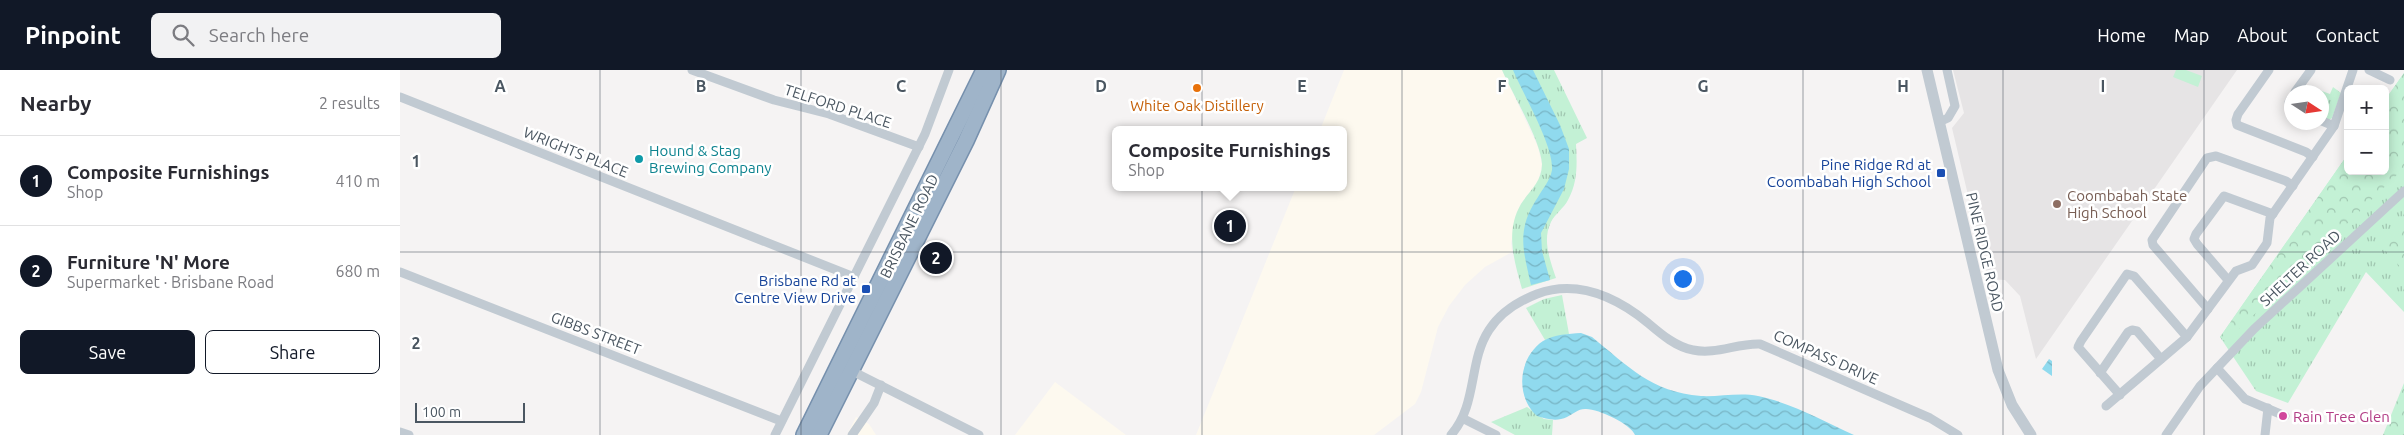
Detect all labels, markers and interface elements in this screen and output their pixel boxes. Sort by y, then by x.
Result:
search box [151,13,501,58]
icon: search [169,21,197,49]
text: Pinpoint [25,22,121,49]
text: Search here [209,24,309,46]
text: Home [2097,25,2146,45]
text: Map [2174,25,2209,45]
text: About [2237,25,2287,45]
text: Contact [2315,25,2379,45]
text: A [494,77,506,95]
text: B [696,77,706,95]
text: C [896,77,906,95]
text: D [1095,77,1107,95]
text: E [1297,77,1307,95]
text: F [1498,77,1507,95]
text: G [1697,77,1709,95]
text: H [1897,77,1909,95]
text: I [2101,77,2105,95]
street label: TELFORD PLACE [782,81,894,131]
marker: White Oak Distillery [1191,82,1203,94]
north arrow [2284,85,2329,130]
map controls [2344,85,2389,175]
button: + [2344,85,2389,130]
text: Nearby [20,91,91,115]
text: 2 results [319,94,380,112]
place label: White Oak Distillery [1130,97,1264,114]
street label: WRIGHTS PLACE [521,123,631,181]
popup [1112,126,1347,191]
button: − [2344,130,2389,175]
text: Composite Furnishings [1128,139,1331,161]
place label: Hound & Stag Brewing Company [649,142,771,176]
text: 1 [411,152,421,170]
marker: Hound & Stag Brewing Company [633,153,645,165]
place label: Pine Ridge Rd at Coombabah High School [1767,156,1931,190]
text: Composite Furnishings [67,161,269,183]
text: Shop [1128,161,1165,179]
marker: Pine Ridge Rd at Coombabah High School [1935,167,1947,179]
street label: BRISBANE ROAD [876,171,942,281]
text: 1 [31,172,41,190]
text: 410 m [335,172,380,190]
text: Shop [67,183,103,201]
place label: Coombabah State High School [2067,187,2187,221]
street label: PINE RIDGE ROAD [1963,191,2007,313]
marker: Coombabah State High School [2051,198,2063,210]
pin: 1 [1214,207,1246,245]
street label: SHELTER ROAD [2256,226,2344,310]
pin: 2 [920,239,952,277]
text: Furniture 'N' More [67,251,230,273]
text: 2 [31,262,41,280]
text: 680 m [335,262,380,280]
your location [1670,266,1696,292]
place label: Brisbane Rd at Centre View Drive [734,272,856,306]
text: Supermarket · Brisbane Road [67,273,274,291]
marker: Brisbane Rd at Centre View Drive [860,283,872,295]
street label: GIBBS STREET [549,308,644,358]
street label: COMPASS DRIVE [1771,326,1881,388]
button: Save [20,330,195,374]
button: Share [205,330,380,374]
text: 2 [411,334,421,352]
scale bar [415,400,525,423]
text: 100 m [422,404,461,420]
place label: Rain Tree Glen [2293,408,2390,425]
marker: Rain Tree Glen [2277,410,2289,422]

